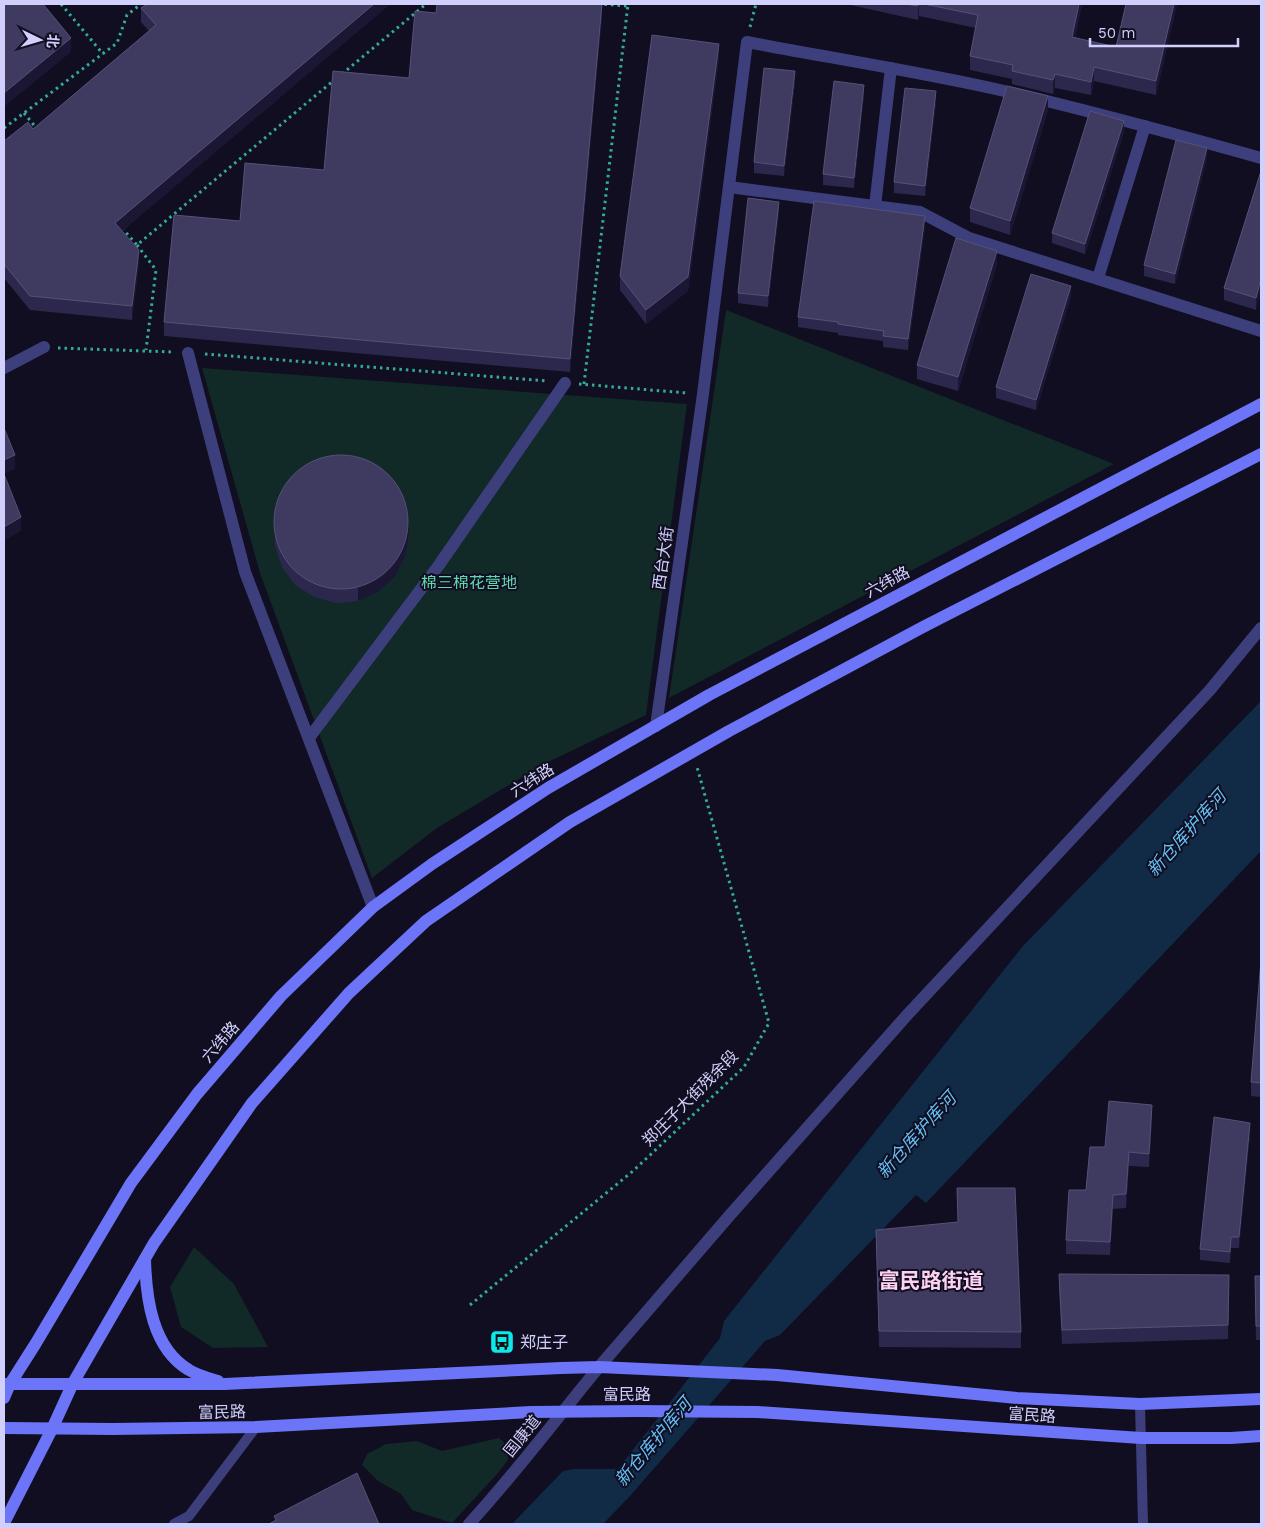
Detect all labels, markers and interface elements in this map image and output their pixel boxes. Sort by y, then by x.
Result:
north arrow [15,15,65,65]
scale bar [1090,15,1238,47]
text: 50 m [1098,24,1135,42]
text: 北 [44,33,62,49]
street label: 西台大街 [649,525,677,591]
street label: 六纬路 [861,562,913,602]
park label: 棉三棉花营地 [421,573,517,592]
street label: 六纬路 [507,759,557,801]
water label: 新仓库护库河 [1142,784,1232,880]
street label: 六纬路 [197,1018,243,1066]
street label: 郑庄子大街残余段 [638,1046,742,1150]
water label: 新仓库护库河 [872,1086,962,1182]
district label: 富民路街道 [879,1268,984,1293]
bus stop icon: 郑庄子 [489,1329,515,1355]
place label: 郑庄子 [520,1333,568,1352]
street label: 富民路 [603,1385,651,1404]
water label: 新仓库护库河 [610,1392,698,1490]
street label: 富民路 [198,1402,246,1422]
street label: 富民路 [1007,1404,1057,1426]
street label: 国康道 [500,1411,544,1461]

